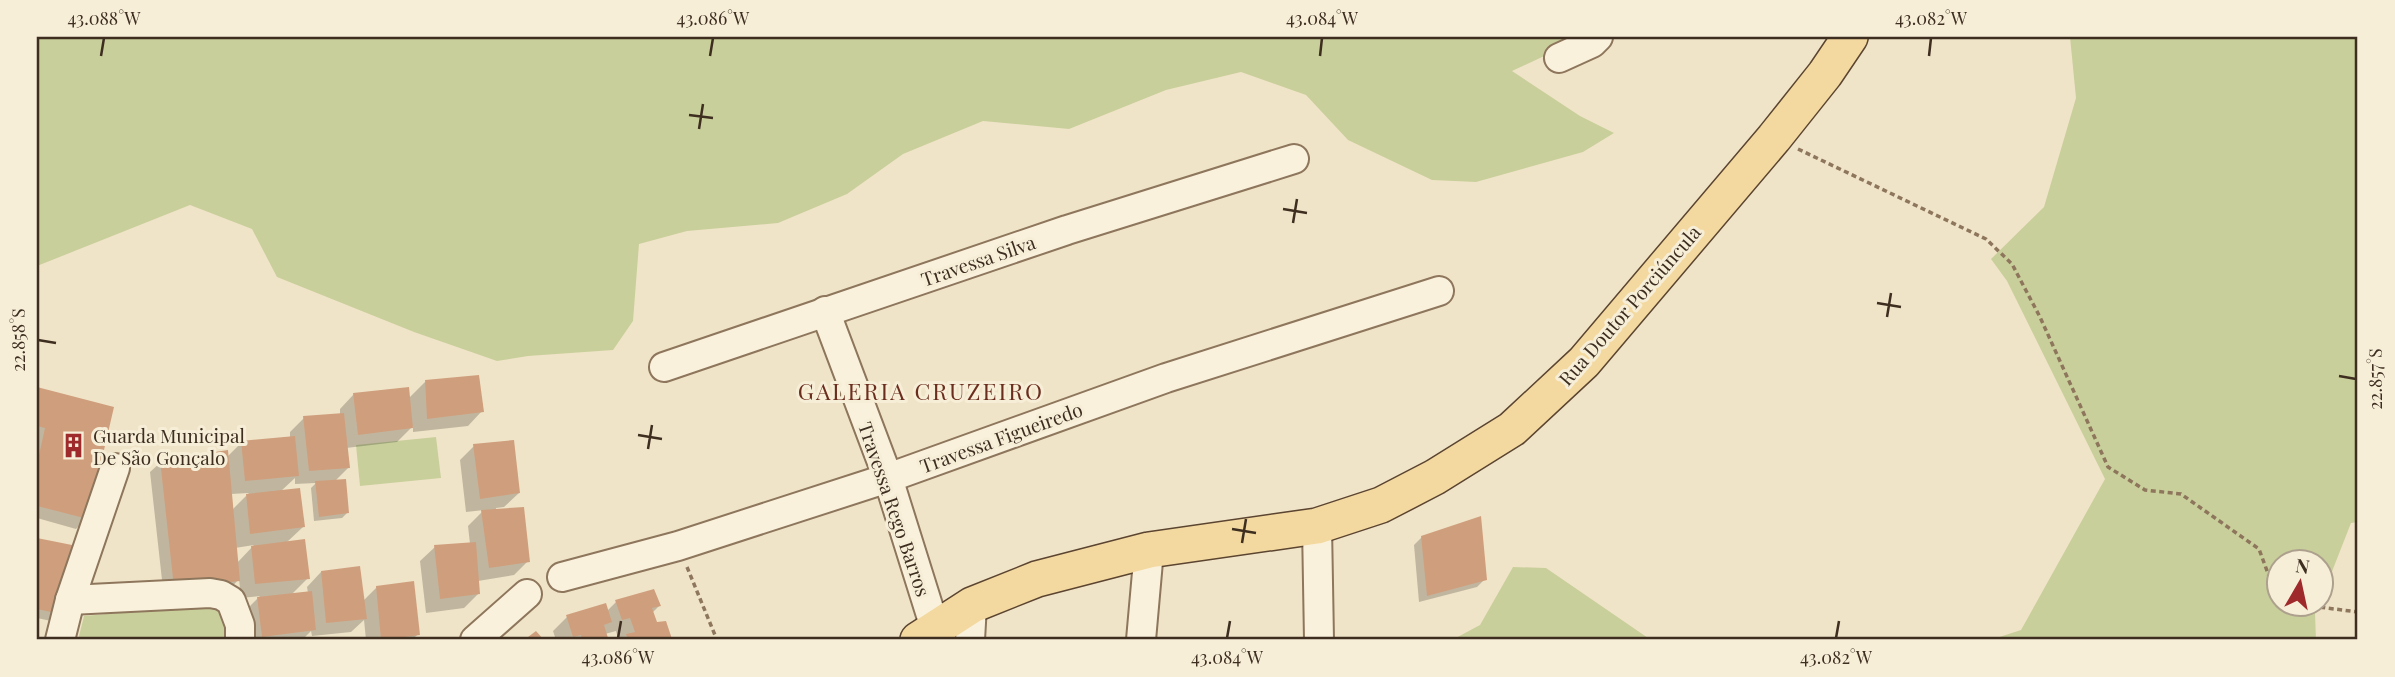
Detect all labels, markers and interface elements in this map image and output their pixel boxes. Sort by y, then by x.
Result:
text: 43.088°W [67,6,141,30]
text: 43.086°W [677,6,750,30]
text: 43.084°W [1286,6,1359,30]
text: 43.082°W [1895,6,1968,30]
street label: Rua Doutor Porciúncula [1552,219,1706,391]
street label: Travessa Silva [917,228,1039,292]
text: 22.858°S [6,308,30,372]
text: 22.857°S [2363,348,2387,410]
district label: GALERIA CRUZEIRO [798,375,1044,406]
street label: Travessa Figueiredo [916,396,1086,478]
street label: Travessa Rego Barros [853,418,937,600]
place label: Guarda Municipal De São Gonçalo [93,422,246,470]
building icon: Guarda Municipal De São Gonçalo [59,432,87,460]
north arrow [2266,548,2336,618]
text: N [2294,551,2312,579]
text: 43.086°W [582,645,655,669]
text: 43.084°W [1191,645,1264,669]
text: 43.082°W [1800,645,1873,669]

